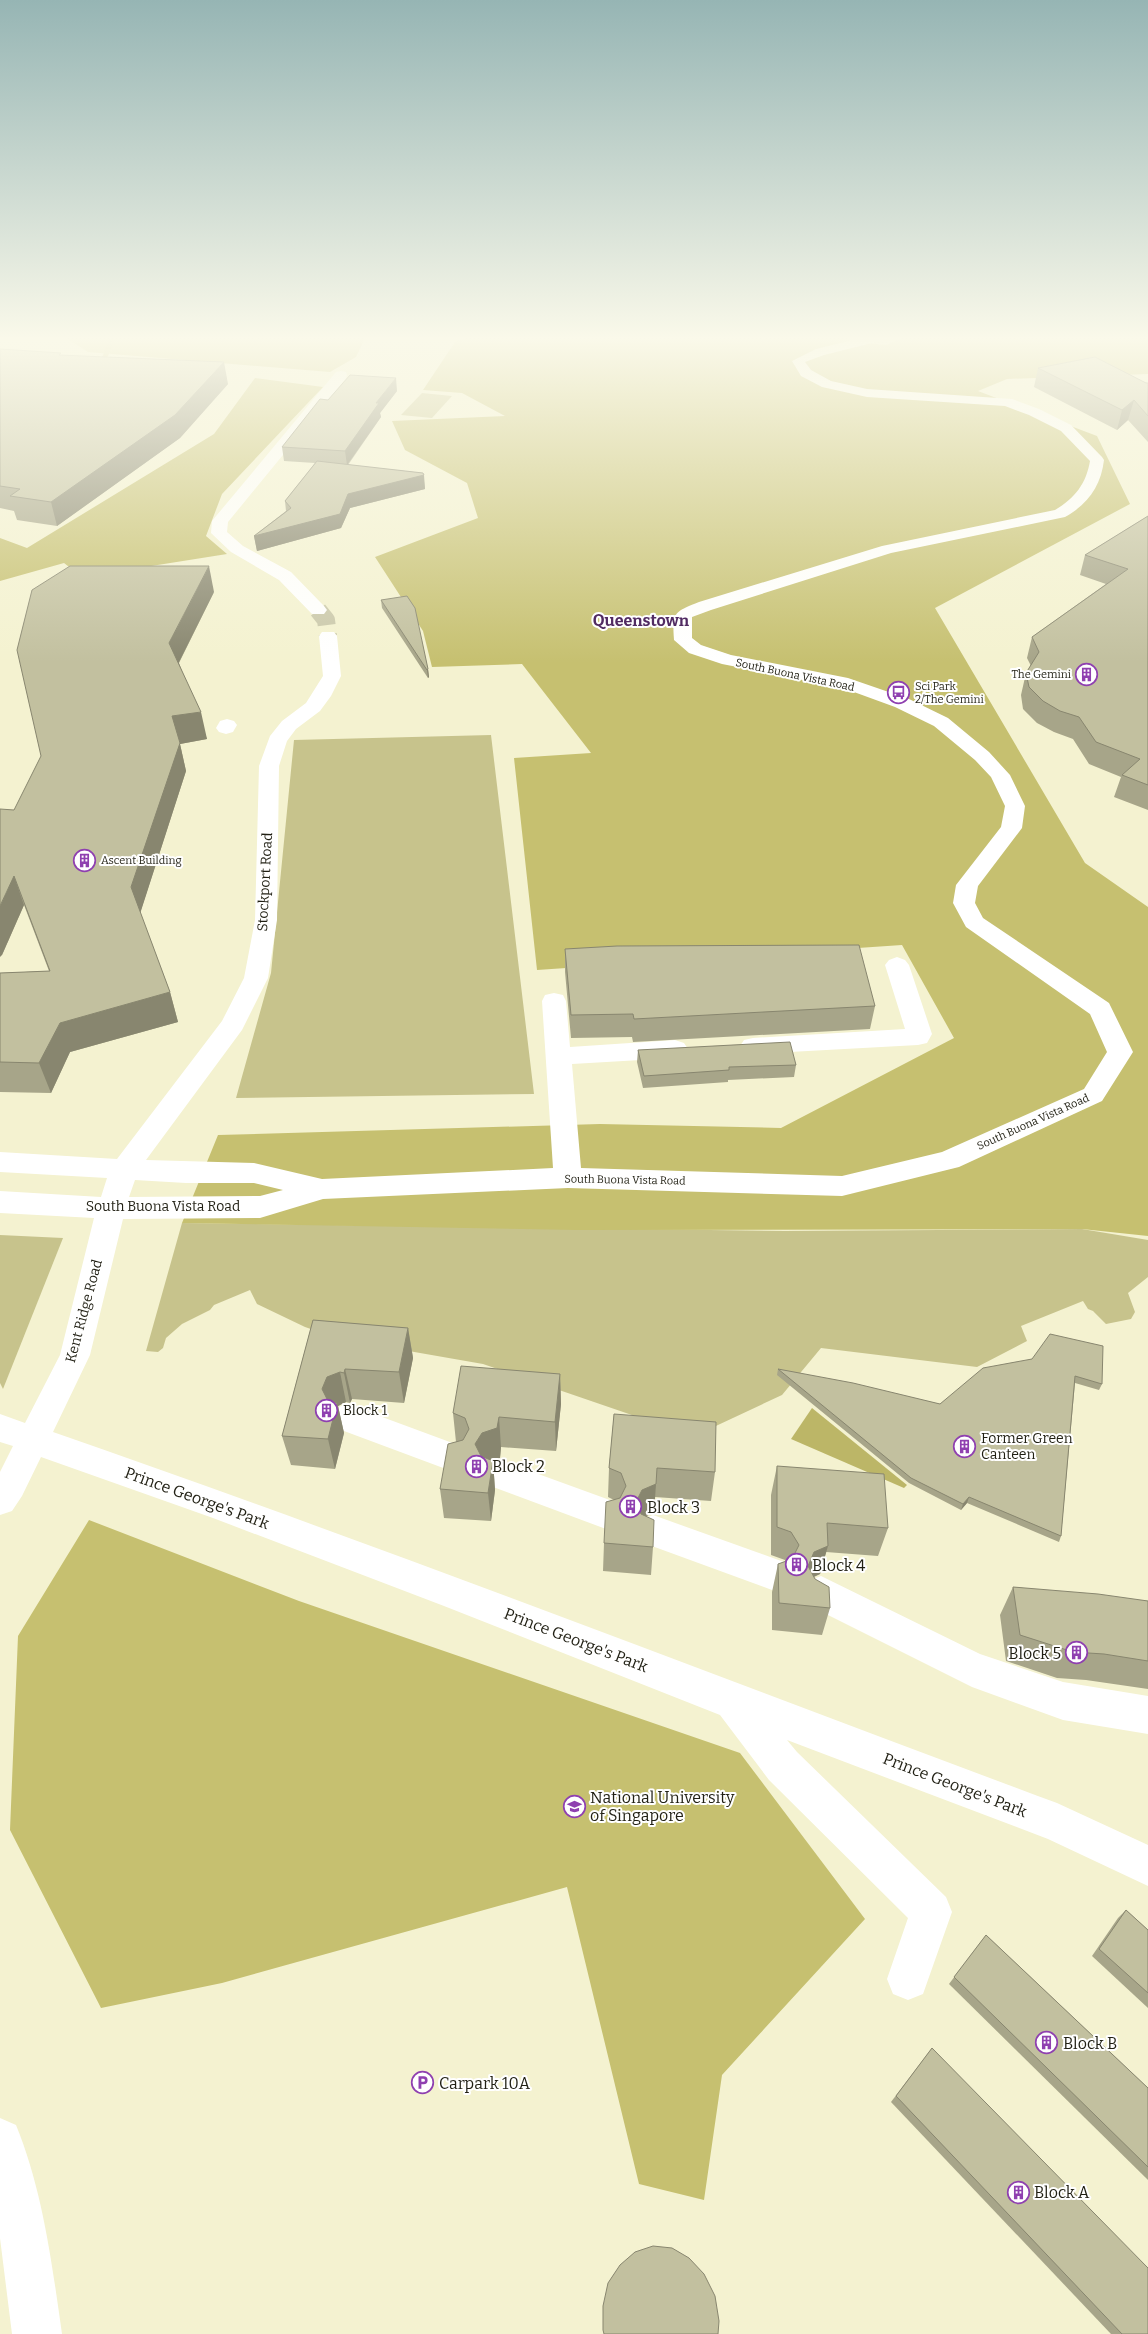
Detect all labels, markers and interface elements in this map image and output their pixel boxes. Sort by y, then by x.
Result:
district label: Queenstown [593,611,690,630]
street label: South Buona Vista Road [734,656,856,694]
building icon: The Gemini [1075,662,1099,686]
place label: The Gemini [1012,668,1072,681]
bus stop icon: Sci Park 2/The Gemini [887,680,911,704]
place label: Sci Park 2/The Gemini [915,680,985,706]
street label: Stockport Road [254,832,276,932]
building icon: Ascent Building [73,848,97,872]
place label: Ascent Building [101,854,182,867]
street label: South Buona Vista Road [975,1091,1092,1153]
street label: South Buona Vista Road [564,1172,686,1188]
street label: South Buona Vista Road [86,1198,240,1215]
street label: Kent Ridge Road [62,1257,106,1365]
building icon: Block 1 [315,1398,339,1422]
place label: Block 1 [343,1402,388,1419]
place label: Former Green Canteen [981,1430,1073,1463]
building icon: Former Green Canteen [953,1434,977,1458]
building icon: Block 2 [464,1454,488,1478]
place label: Block 2 [492,1457,545,1476]
street label: Prince George's Park [122,1463,272,1533]
building icon: Block 3 [619,1495,643,1519]
place label: Block 3 [647,1498,700,1517]
building icon: Block 4 [784,1553,808,1577]
place label: Block 4 [812,1556,866,1575]
street label: Prince George's Park [501,1604,651,1676]
building icon: Block 5 [1065,1641,1089,1665]
place label: Block 5 [1008,1644,1061,1663]
street label: Prince George's Park [880,1749,1030,1821]
place label: National University of Singapore [590,1788,735,1825]
school or university icon: National University of Singapore [562,1794,586,1818]
building icon: Block B [1035,2031,1059,2055]
place label: Block B [1063,2034,1117,2053]
parking icon: Carpark 10A [411,2071,435,2095]
place label: Carpark 10A [439,2074,531,2093]
building icon: Block A [1006,2180,1030,2204]
place label: Block A [1034,2183,1090,2202]

